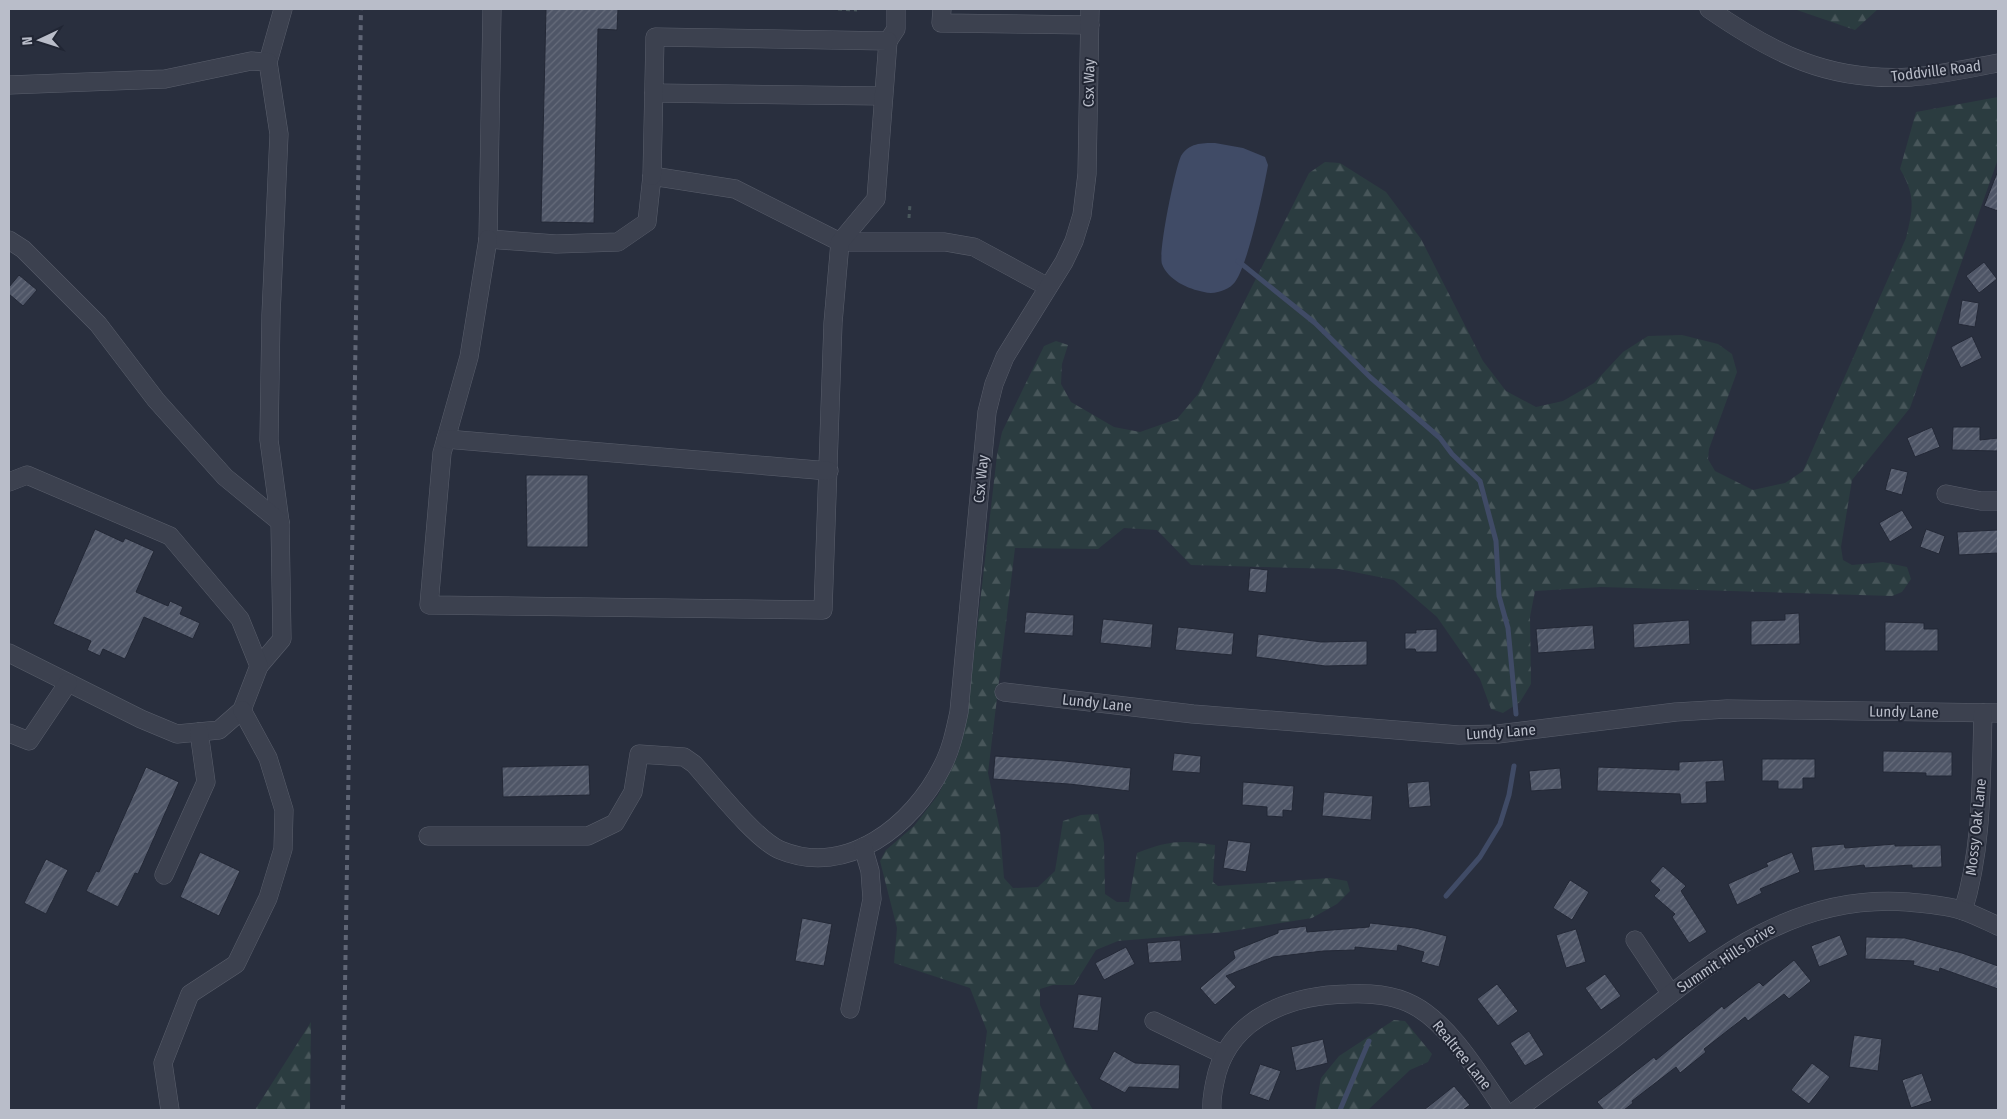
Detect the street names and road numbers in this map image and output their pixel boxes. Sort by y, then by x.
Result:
street label: Toddville Road [1890,57,1982,85]
street label: Csx Way [1080,58,1098,107]
street label: Csx Way [970,454,992,504]
street label: Lundy Lane [1061,690,1133,716]
street label: Lundy Lane [1869,702,1939,722]
street label: Lundy Lane [1466,721,1536,743]
street label: Mossy Oak Lane [1962,778,1990,876]
street label: Summit Hills Drive [1674,920,1778,996]
street label: Realtree Lane [1429,1017,1495,1093]

